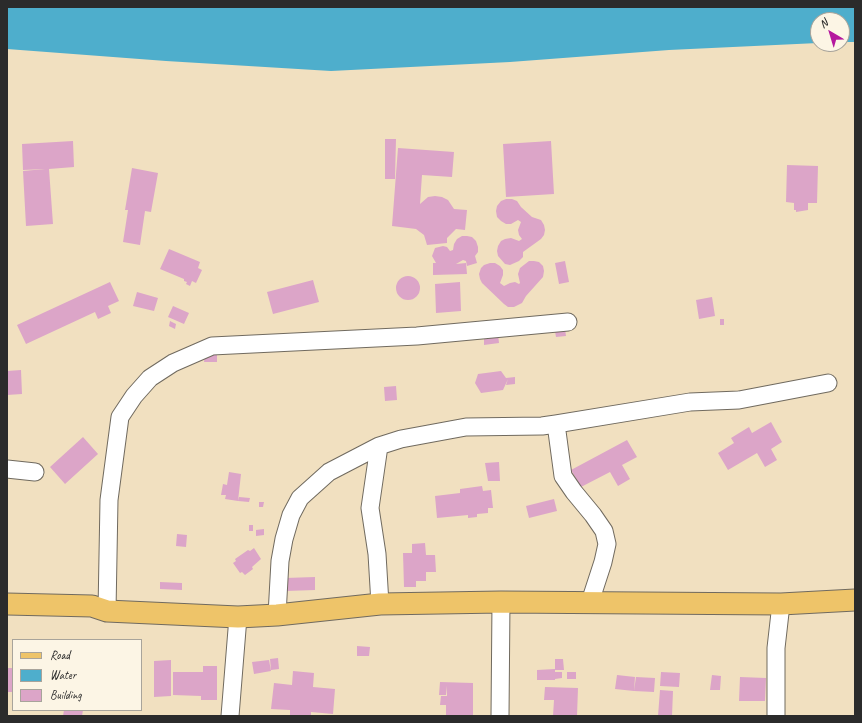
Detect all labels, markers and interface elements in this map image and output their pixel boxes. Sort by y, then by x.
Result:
north arrow [810,12,850,52]
text: N [816,16,830,31]
legend [12,639,142,711]
text: Road [50,647,70,663]
text: Water [50,667,76,683]
text: Building [50,687,82,703]

